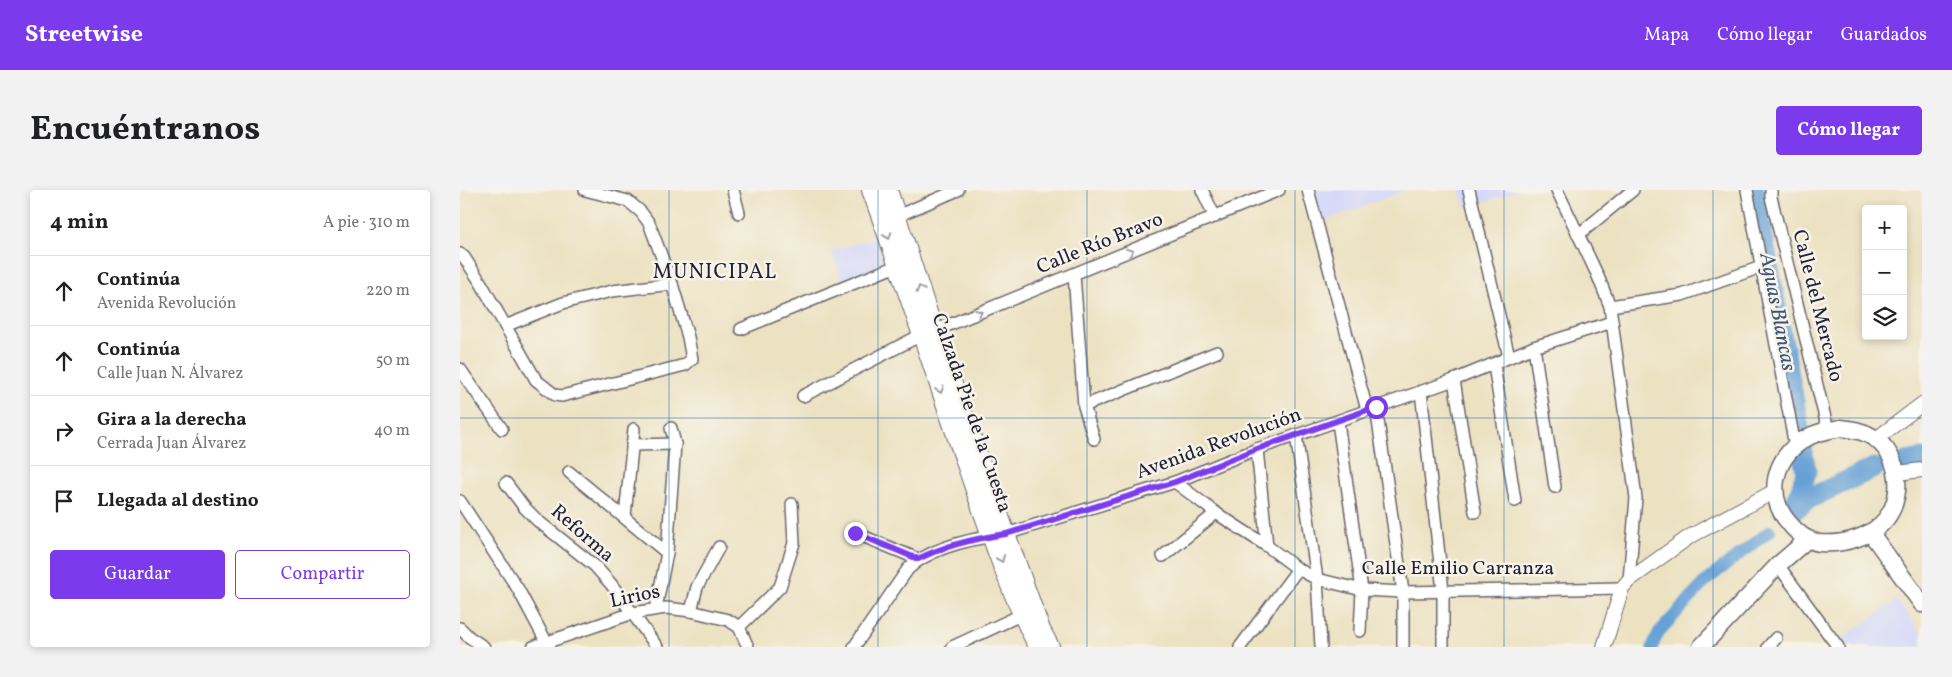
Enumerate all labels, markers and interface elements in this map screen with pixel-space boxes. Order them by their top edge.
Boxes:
text: Streetwise [25,18,143,52]
text: Mapa [1644,23,1689,48]
text: Cómo llegar [1717,23,1813,48]
text: Guardados [1841,23,1927,48]
text: Encuéntranos [30,106,260,154]
button: Cómo llegar [1776,106,1922,155]
map controls [1862,205,1907,340]
button: + [1862,205,1907,250]
street label: Calle Río Bravo [1033,206,1167,282]
text: 4 min [50,208,109,237]
text: A pie · 310 m [323,212,410,234]
street label: Calle del Mercado [1785,227,1849,385]
one-way arrow [882,231,892,240]
one-way arrow [1125,247,1134,258]
water label: Aguas Blancas [1751,250,1803,374]
button: − [1862,250,1907,295]
district label: MUNICIPAL [653,258,777,287]
text: Continúa [97,267,180,293]
icon: ahead [50,277,78,305]
text: 220 m [366,280,410,302]
one-way arrow [916,285,926,293]
text: Avenida Revolución [97,293,236,315]
button: layers [1862,295,1907,340]
one-way arrow [975,308,983,318]
street label: Calzada Pie de la Cuesta [924,309,1018,517]
text: Continúa [97,337,180,363]
icon: ahead [50,347,78,375]
text: 50 m [376,350,410,372]
text: Calle Juan N. Álvarez [97,363,243,385]
one-way arrow [934,385,944,393]
route start [1365,396,1388,419]
street label: Avenida Revolución [1132,401,1306,487]
text: Gira a la derecha [97,407,247,433]
icon: right [50,417,78,445]
text: 40 m [374,420,410,442]
text: Cerrada Juan Álvarez [97,433,246,455]
icon: arrive [50,487,78,515]
text: Llegada al destino [97,488,259,514]
street label: Reforma [544,498,620,570]
route end [844,522,867,545]
button: Guardar [50,550,225,599]
button: Compartir [235,550,410,599]
one-way arrow [994,554,1005,563]
street label: Calle Emilio Carranza [1362,555,1554,583]
street label: Lirios [607,578,663,616]

